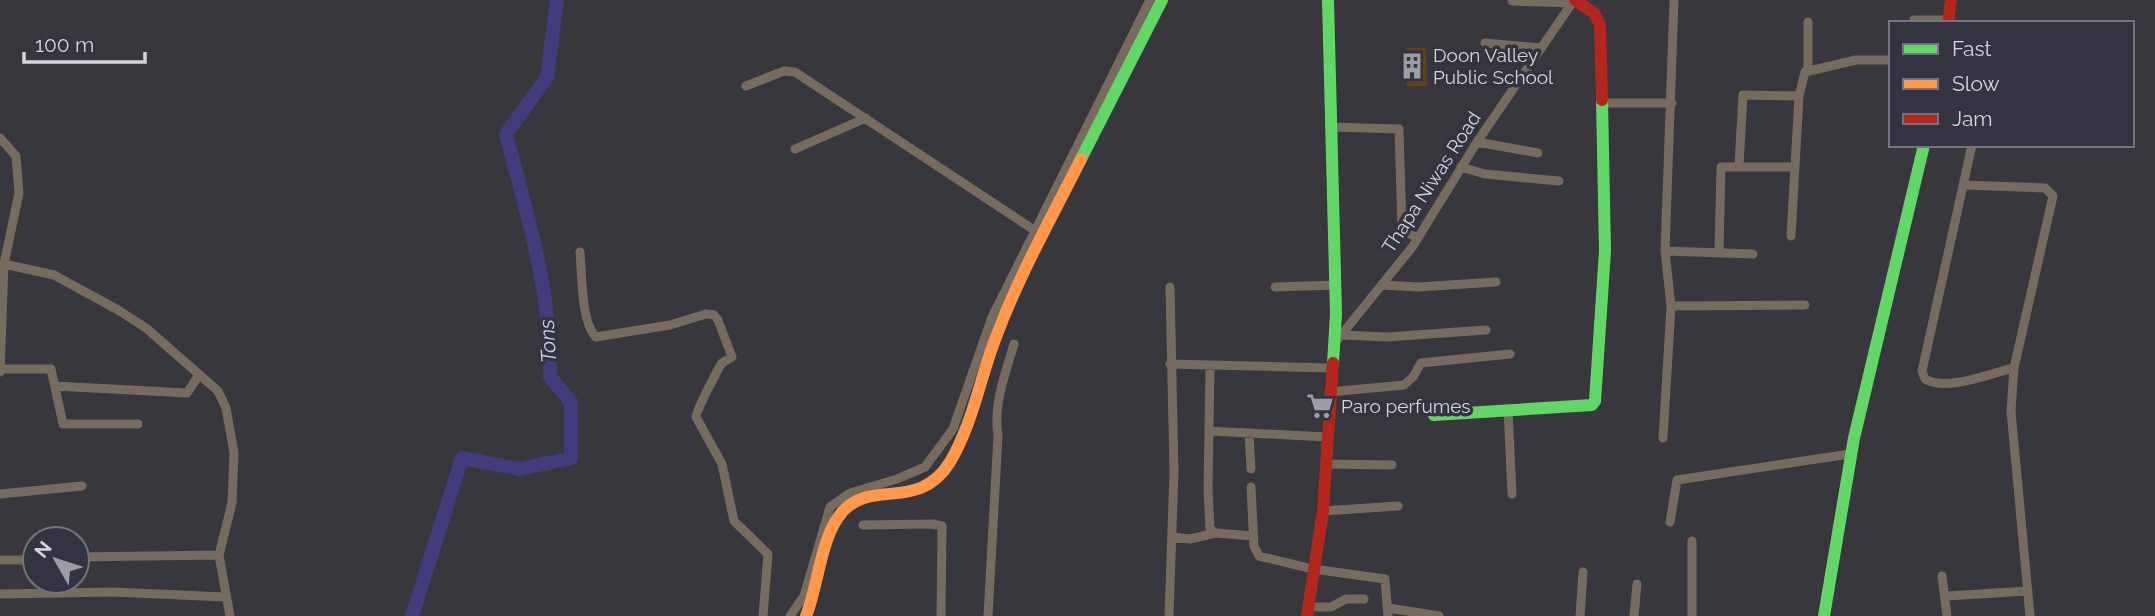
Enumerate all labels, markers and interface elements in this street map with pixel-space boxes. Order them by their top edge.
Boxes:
scale bar [24,21,145,65]
legend [1889,21,2134,147]
text: 100 m [35,32,94,57]
text: Fast [1952,36,1992,61]
place label: Doon Valley Public School [1433,44,1554,88]
building icon: Doon Valley Public School [1397,51,1427,81]
text: Slow [1952,71,2000,96]
text: Jam [1952,106,1993,131]
street label: Thapa Niwas Road [1377,107,1485,257]
water label: Tons [534,318,561,363]
supermarket icon: Paro perfumes [1305,391,1335,421]
place label: Paro perfumes [1341,395,1470,417]
north arrow [21,525,91,595]
text: N [30,537,56,562]

